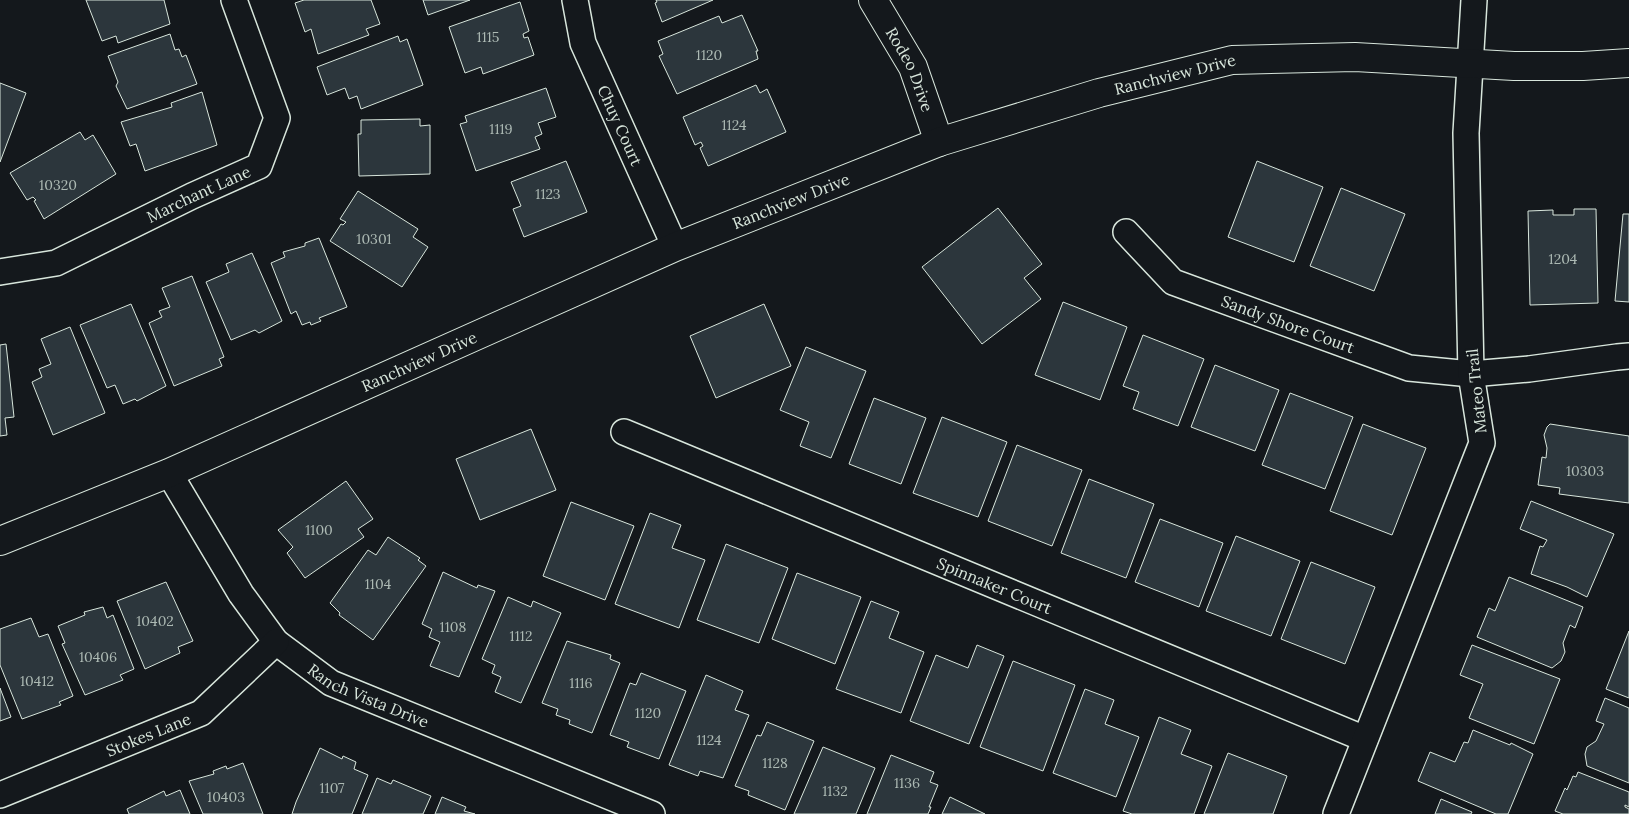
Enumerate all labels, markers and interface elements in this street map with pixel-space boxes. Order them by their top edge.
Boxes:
street label: Rodeo Drive [882,24,938,115]
house number: 1115 [477,28,499,46]
house number: 1120 [696,46,722,64]
street label: Ranchview Drive [1112,49,1238,99]
street label: Chuy Court [593,82,647,169]
house number: 1124 [722,116,747,134]
house number: 1119 [489,120,513,138]
street label: Marchant Lane [143,161,254,227]
street label: Ranchview Drive [729,169,853,233]
house number: 10320 [39,176,77,194]
house number: 1123 [535,185,561,203]
house number: 10301 [356,230,392,248]
house number: 1204 [1549,250,1578,268]
street label: Sandy Shore Court [1219,290,1358,358]
street label: Ranchview Drive [358,327,480,396]
street label: Mateo Trail [1462,348,1490,434]
house number: 10303 [1566,462,1604,480]
house number: 1100 [305,521,333,539]
street label: Spinnaker Court [934,553,1056,618]
house number: 1104 [365,575,392,593]
house number: 10402 [136,612,174,630]
house number: 1108 [440,618,467,636]
house number: 1112 [510,627,532,645]
house number: 10406 [79,648,117,666]
street label: Ranch Vista Drive [304,659,432,732]
house number: 10412 [20,672,54,690]
house number: 1116 [569,674,593,692]
house number: 1120 [635,704,661,722]
street label: Stokes Lane [103,708,194,761]
house number: 1124 [697,731,722,749]
house number: 1128 [762,754,788,772]
house number: 1136 [894,774,920,792]
house number: 1107 [319,779,345,797]
house number: 1132 [822,782,848,800]
house number: 10403 [207,788,245,806]

